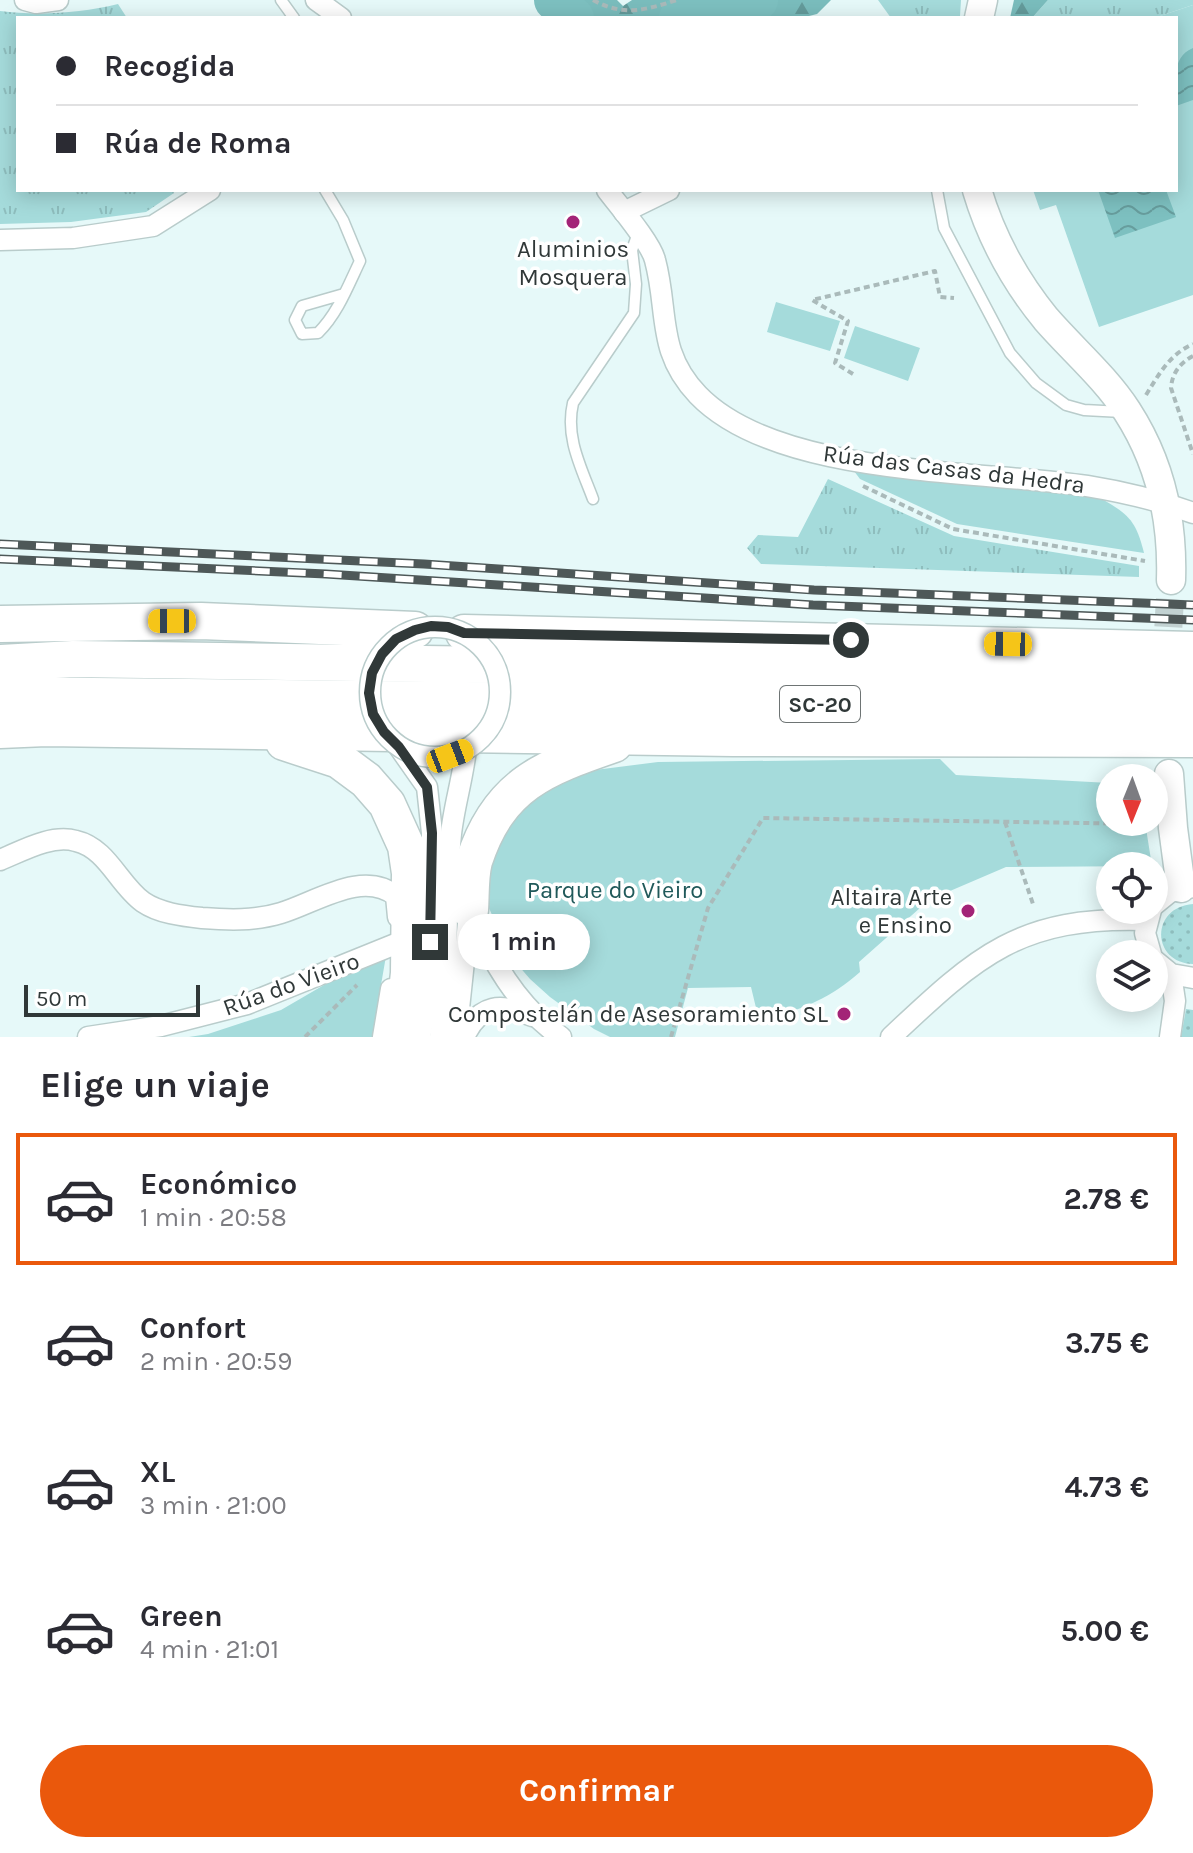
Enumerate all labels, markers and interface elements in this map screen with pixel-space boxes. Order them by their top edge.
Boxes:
text: Recogida [104,48,235,84]
text: Rúa de Roma [104,125,291,161]
marker: Aluminios Mosquera [564,213,582,231]
place label: Aluminios Mosquera [517,235,629,291]
street label: Rúa das Casas da Hedra [821,439,1087,499]
car [148,609,196,633]
route start [833,622,869,658]
car [984,632,1032,656]
road number: SC-20 [780,686,860,722]
car [423,736,477,776]
north arrow [1096,764,1168,836]
map controls [1096,764,1168,1012]
button: locate [1096,852,1168,924]
park label: Parque do Vieiro [527,876,703,904]
place label: Altaira Arte e Ensino [831,883,952,939]
marker: Altaira Arte e Ensino [959,902,977,920]
callout: 1 min [458,914,590,970]
route end [412,924,448,960]
text: 1 min [491,926,557,957]
button: layers [1096,940,1168,1012]
street label: Rúa do Vieiro [219,946,363,1022]
scale bar [24,981,200,1017]
text: 50 m [36,986,87,1012]
place label: Compostelán de Asesoramiento SL [448,1000,829,1028]
marker: Compostelán de Asesoramiento SL [835,1005,853,1023]
text: Elige un viaje [40,1064,270,1106]
icon: car [44,1163,116,1235]
text: Económico [140,1166,297,1202]
text: 2.78 € [1063,1181,1149,1217]
text: 1 min · 20:58 [140,1202,287,1233]
icon: car [44,1307,116,1379]
text: Confort [140,1310,246,1346]
text: 3.75 € [1065,1325,1149,1361]
text: 2 min · 20:59 [140,1346,292,1377]
icon: car [44,1451,116,1523]
text: XL [140,1454,175,1490]
text: 4.73 € [1065,1469,1149,1505]
text: 3 min · 21:00 [140,1490,287,1521]
icon: car [44,1595,116,1667]
text: Green [140,1598,223,1634]
text: 5.00 € [1061,1613,1149,1649]
text: 4 min · 21:01 [140,1634,279,1665]
button: Confirmar [40,1745,1153,1837]

